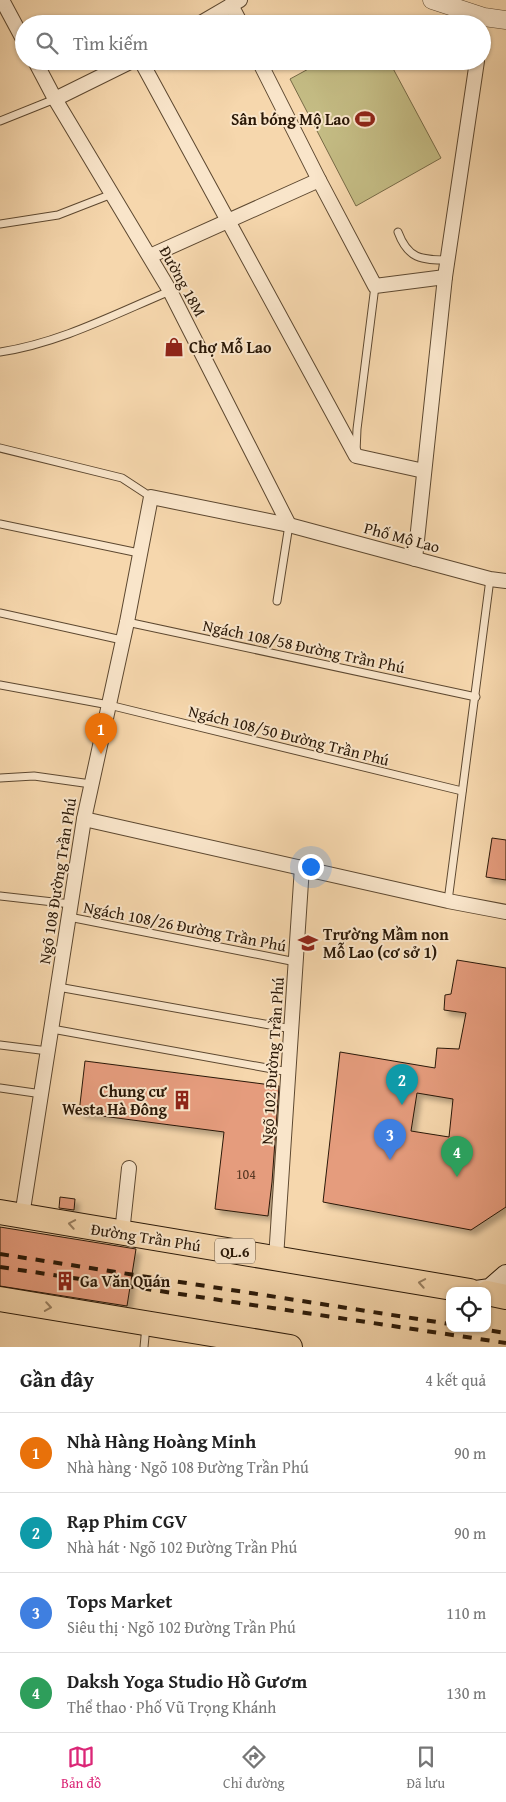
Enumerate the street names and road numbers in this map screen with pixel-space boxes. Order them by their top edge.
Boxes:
street label: Đường 18M [154,241,212,321]
street label: Phố Mộ Lao [361,515,443,559]
street label: Ngách 108/58 Đường Trần Phú [201,613,408,679]
street label: Ngách 108/50 Đường Trần Phú [186,698,392,772]
street label: Ngõ 108 Đường Trần Phú [32,796,82,966]
street label: Ngách 108/26 Đường Trần Phú [82,895,289,957]
street label: Ngõ 102 Đường Trần Phú [254,976,290,1146]
street label: Đường Trần Phú [89,1216,203,1258]
road number: QL.6 [215,1238,255,1264]

